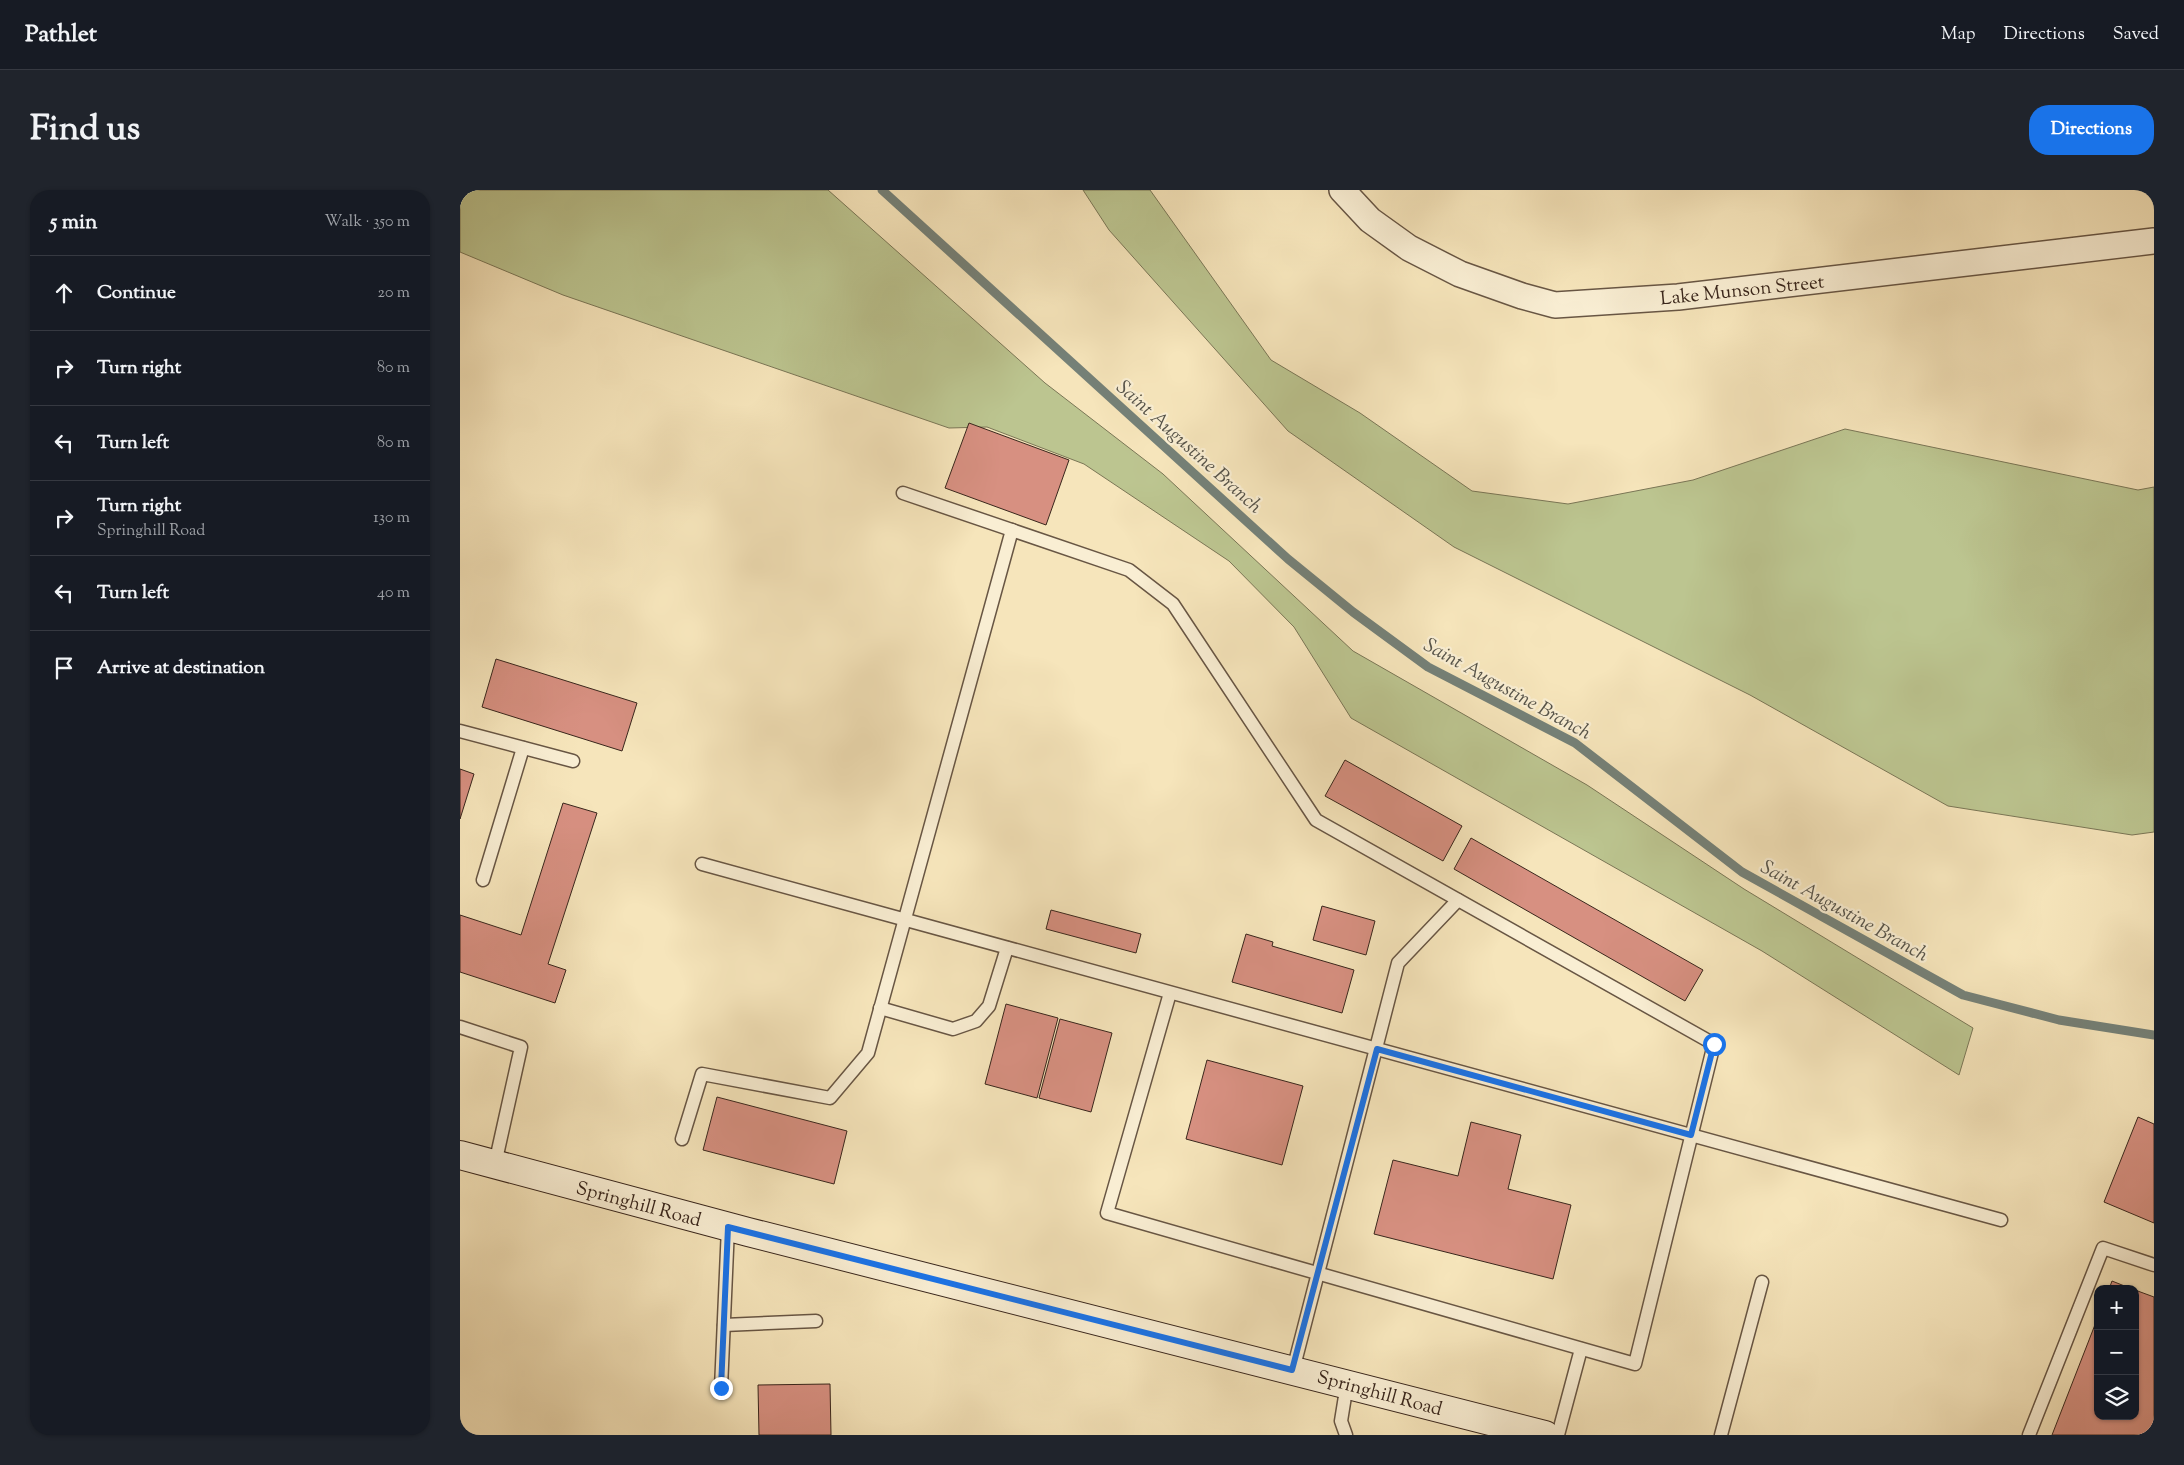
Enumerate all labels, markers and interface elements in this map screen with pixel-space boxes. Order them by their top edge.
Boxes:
text: Pathlet [25,18,97,52]
text: Map [1941,22,1976,48]
text: Directions [2004,22,2085,48]
text: Saved [2113,22,2159,48]
text: Find us [30,105,140,156]
button: Directions [2029,105,2154,155]
text: 5 min [50,208,97,238]
text: Walk · 350 m [325,211,410,234]
street label: Lake Munson Street [1659,269,1826,314]
icon: ahead [50,279,78,307]
text: Continue [97,280,176,307]
text: 20 m [377,282,410,305]
icon: right [50,354,78,382]
text: Turn right [97,355,181,382]
text: 80 m [377,357,410,380]
water label: Saint Augustine Branch [1109,374,1268,522]
icon: left [50,429,78,457]
text: Turn left [97,430,169,457]
text: 80 m [377,432,410,455]
text: Turn right [97,493,181,520]
icon: right [50,504,78,532]
text: 130 m [373,507,410,530]
text: Springhill Road [97,520,205,543]
icon: left [50,579,78,607]
text: Turn left [97,580,169,607]
text: 40 m [377,582,410,605]
water label: Saint Augustine Branch [1418,632,1596,749]
icon: arrive [50,654,78,682]
text: Arrive at destination [97,655,265,682]
water label: Saint Augustine Branch [1755,854,1933,971]
route start [1703,1033,1726,1056]
street label: Springhill Road [573,1176,704,1235]
map controls [2094,1285,2139,1420]
button: + [2094,1285,2139,1330]
button: − [2094,1330,2139,1375]
street label: Springhill Road [1314,1365,1445,1424]
button: layers [2094,1375,2139,1420]
route end [710,1377,733,1400]

